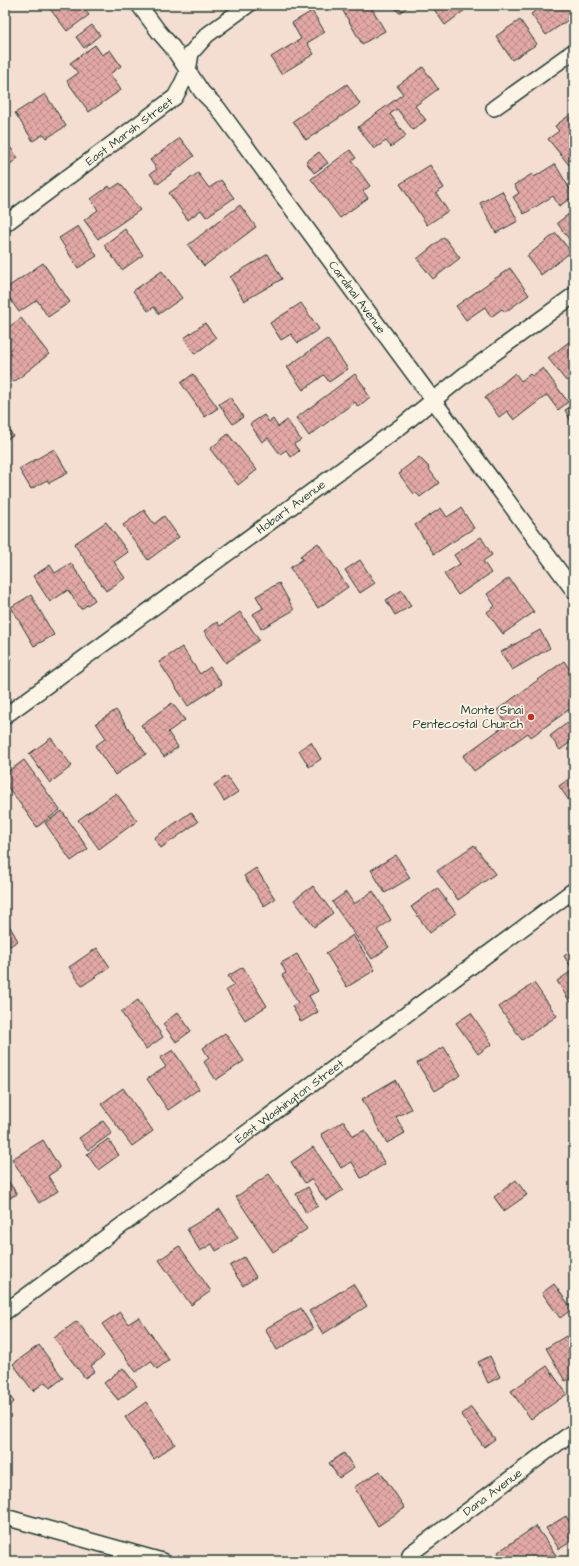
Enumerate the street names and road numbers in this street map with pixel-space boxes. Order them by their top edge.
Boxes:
street label: East Marsh Street [82,93,177,170]
street label: Cardinal Avenue [325,257,390,338]
street label: Hobart Avenue [253,476,329,538]
street label: East Washington Street [231,1055,347,1147]
street label: Dana Avenue [459,1464,526,1520]

